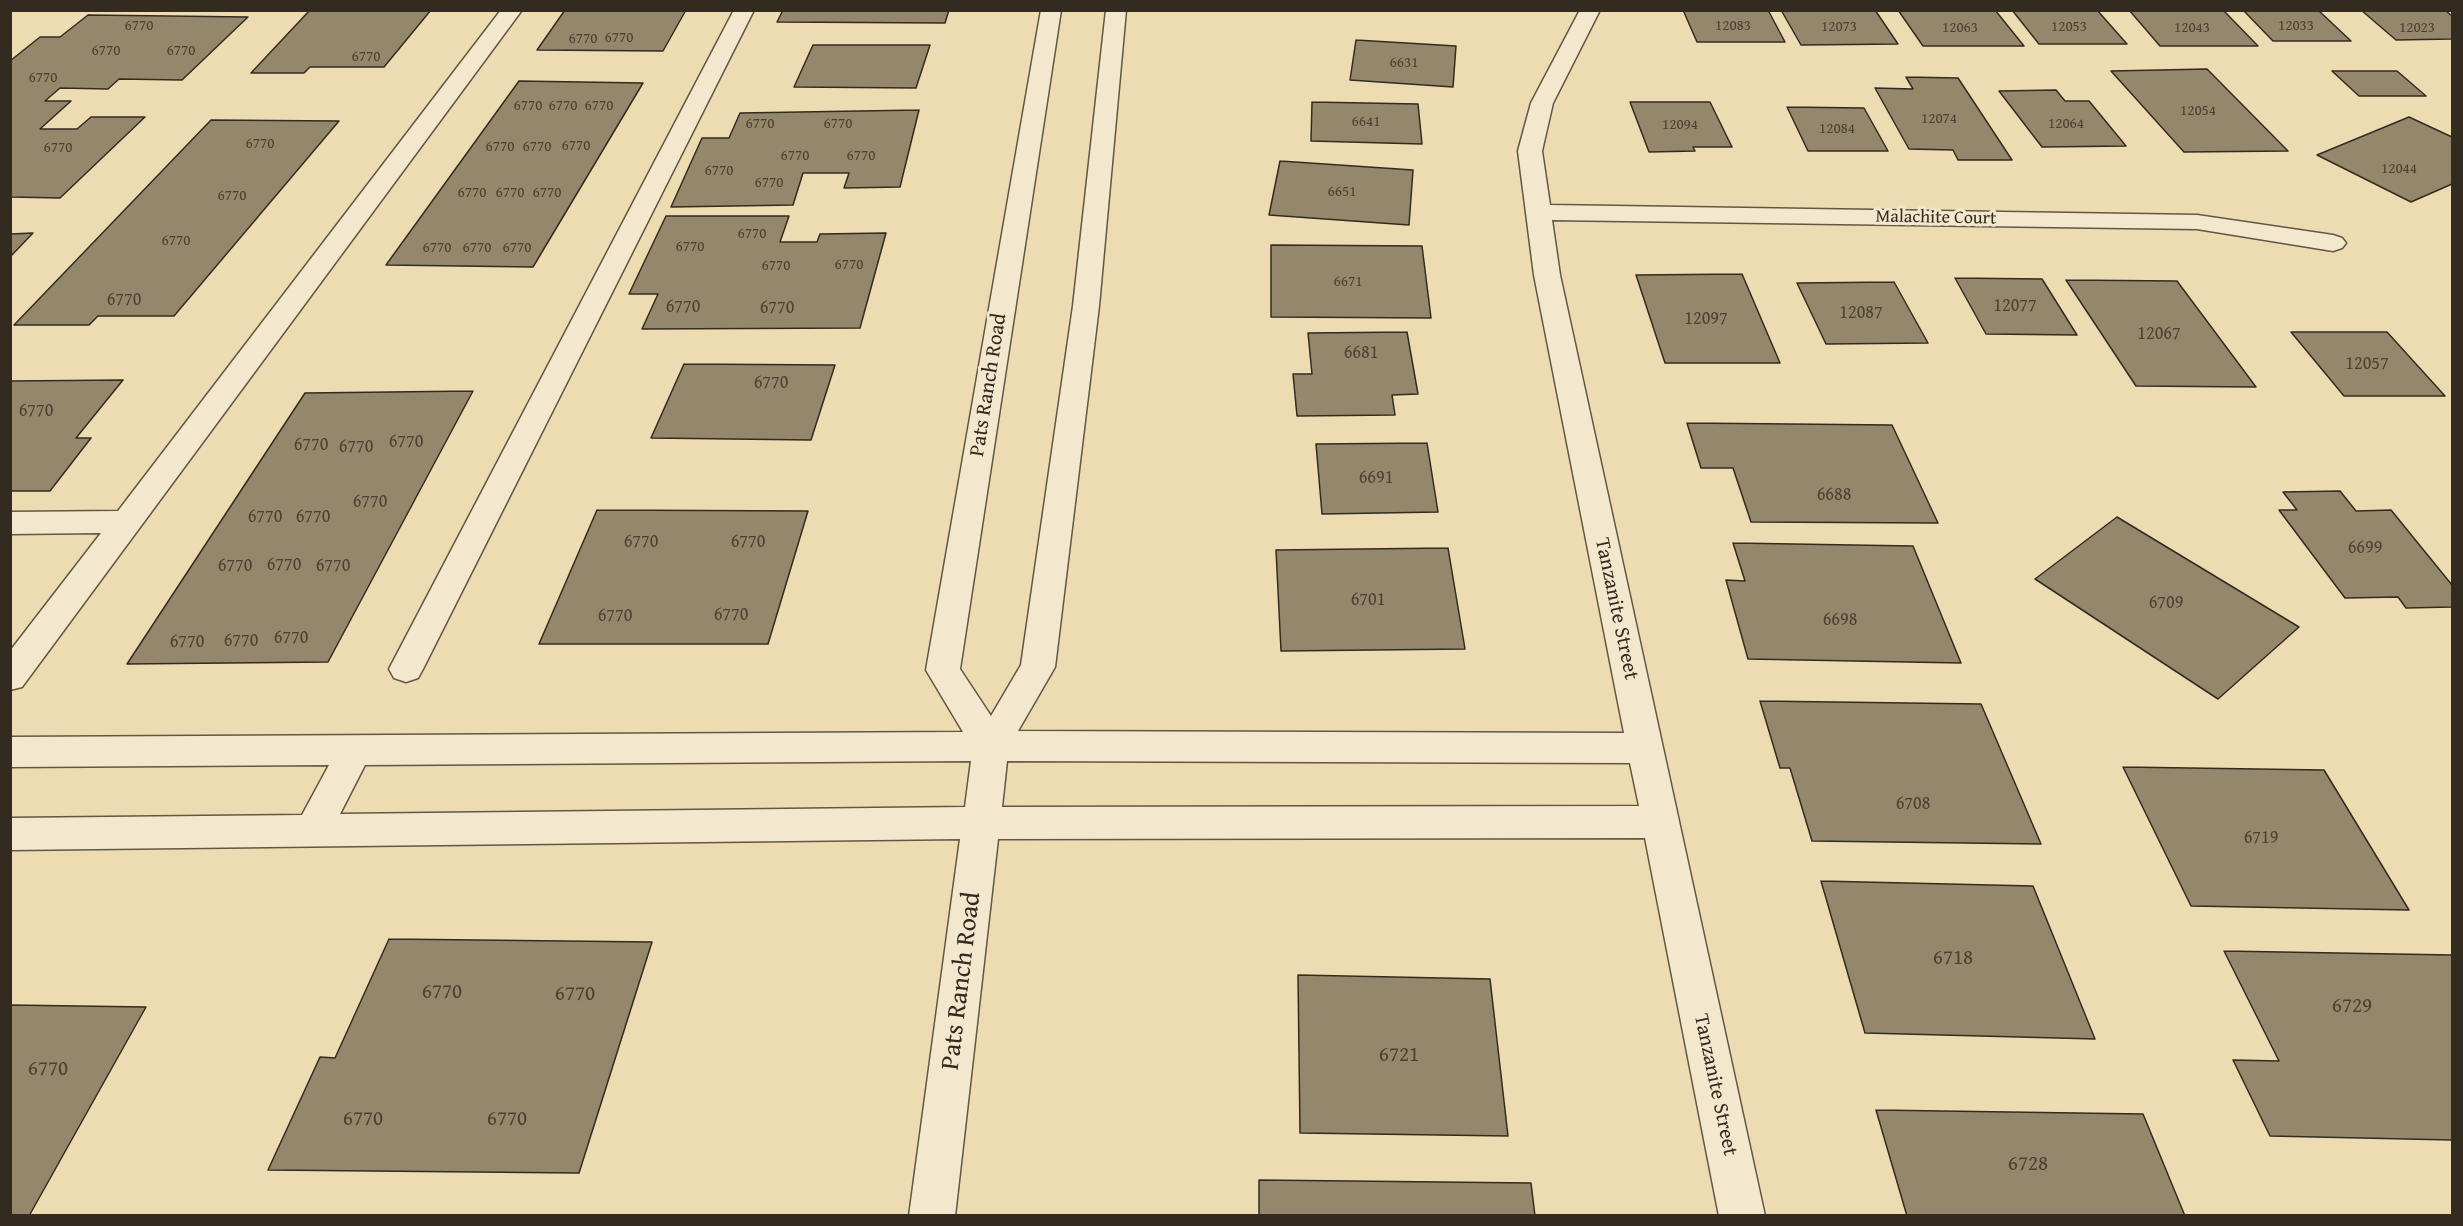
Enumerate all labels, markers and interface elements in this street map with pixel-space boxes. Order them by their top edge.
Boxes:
house number: 6770 [125,17,153,35]
house number: 12083 [1715,17,1751,35]
house number: 12033 [2278,17,2314,35]
house number: 12073 [1821,18,1857,36]
house number: 12053 [2051,18,2087,36]
house number: 12063 [1942,19,1978,37]
house number: 12043 [2174,19,2210,37]
house number: 12023 [2399,19,2435,37]
house number: 6770 [605,29,633,47]
house number: 6770 [569,30,597,48]
house number: 6770 [92,42,120,60]
house number: 6770 [167,42,195,60]
house number: 6770 [352,48,380,66]
house number: 6631 [1390,54,1418,72]
house number: 6770 [29,69,57,87]
house number: 6770 [514,97,542,115]
house number: 6770 [549,97,577,115]
house number: 6770 [585,97,613,115]
house number: 12054 [2180,102,2216,120]
house number: 12074 [1921,110,1957,128]
house number: 6641 [1352,113,1380,131]
house number: 6770 [746,115,774,133]
house number: 6770 [824,115,852,133]
house number: 12064 [2048,115,2084,133]
house number: 12094 [1662,116,1698,134]
house number: 12084 [1819,120,1855,138]
house number: 6770 [246,135,274,153]
house number: 6770 [562,137,590,155]
house number: 6770 [486,138,514,156]
house number: 6770 [523,138,551,156]
house number: 6770 [44,139,72,157]
house number: 6770 [781,147,809,165]
house number: 6770 [847,147,875,165]
house number: 12044 [2381,160,2417,178]
house number: 6770 [705,162,733,180]
house number: 6770 [755,174,783,192]
house number: 6651 [1328,183,1356,201]
house number: 6770 [458,184,486,202]
house number: 6770 [496,184,524,202]
house number: 6770 [533,184,561,202]
house number: 6770 [218,187,246,205]
street label: Malachite Court [1875,206,1997,230]
house number: 6770 [738,225,766,243]
house number: 6770 [162,232,190,250]
house number: 6770 [676,238,704,256]
house number: 6770 [423,239,451,257]
house number: 6770 [463,239,491,257]
house number: 6770 [503,239,531,257]
house number: 6770 [835,256,863,274]
house number: 6770 [762,257,790,275]
house number: 6671 [1334,273,1362,291]
house number: 6770 [107,289,141,311]
house number: 12077 [1993,295,2037,317]
house number: 6770 [666,296,700,318]
house number: 6770 [760,297,794,319]
house number: 12087 [1839,302,1883,324]
house number: 12097 [1684,308,1728,330]
street label: Pats Ranch Road [965,312,1013,458]
house number: 12067 [2137,323,2181,345]
house number: 6681 [1344,342,1378,364]
house number: 12057 [2345,353,2389,375]
house number: 6770 [754,372,788,394]
house number: 6770 [19,400,53,422]
house number: 6770 [389,431,423,453]
house number: 6770 [294,434,328,456]
house number: 6770 [339,436,373,458]
house number: 6691 [1359,467,1393,489]
house number: 6688 [1817,484,1851,506]
house number: 6770 [353,491,387,513]
house number: 6770 [248,506,282,528]
house number: 6770 [296,506,330,528]
house number: 6770 [624,531,658,553]
house number: 6770 [731,531,765,553]
street label: Tanzanite Street [1589,536,1643,682]
house number: 6699 [2348,537,2382,559]
house number: 6770 [267,554,301,576]
house number: 6770 [218,555,252,577]
house number: 6770 [316,555,350,577]
house number: 6701 [1351,589,1385,611]
house number: 6709 [2149,592,2183,614]
house number: 6770 [714,604,748,626]
house number: 6770 [598,605,632,627]
house number: 6698 [1823,609,1857,631]
house number: 6770 [274,627,308,649]
house number: 6770 [224,630,258,652]
house number: 6770 [170,631,204,653]
house number: 6708 [1896,793,1930,815]
house number: 6719 [2244,827,2278,849]
street label: Pats Ranch Road [936,890,988,1072]
house number: 6718 [1933,946,1973,972]
house number: 6770 [422,980,462,1006]
house number: 6770 [555,982,595,1008]
house number: 6729 [2332,994,2372,1020]
street label: Tanzanite Street [1688,1012,1742,1158]
house number: 6721 [1379,1043,1419,1069]
house number: 6770 [28,1057,68,1083]
house number: 6770 [343,1107,383,1133]
house number: 6770 [487,1107,527,1133]
house number: 6728 [2008,1152,2048,1178]

